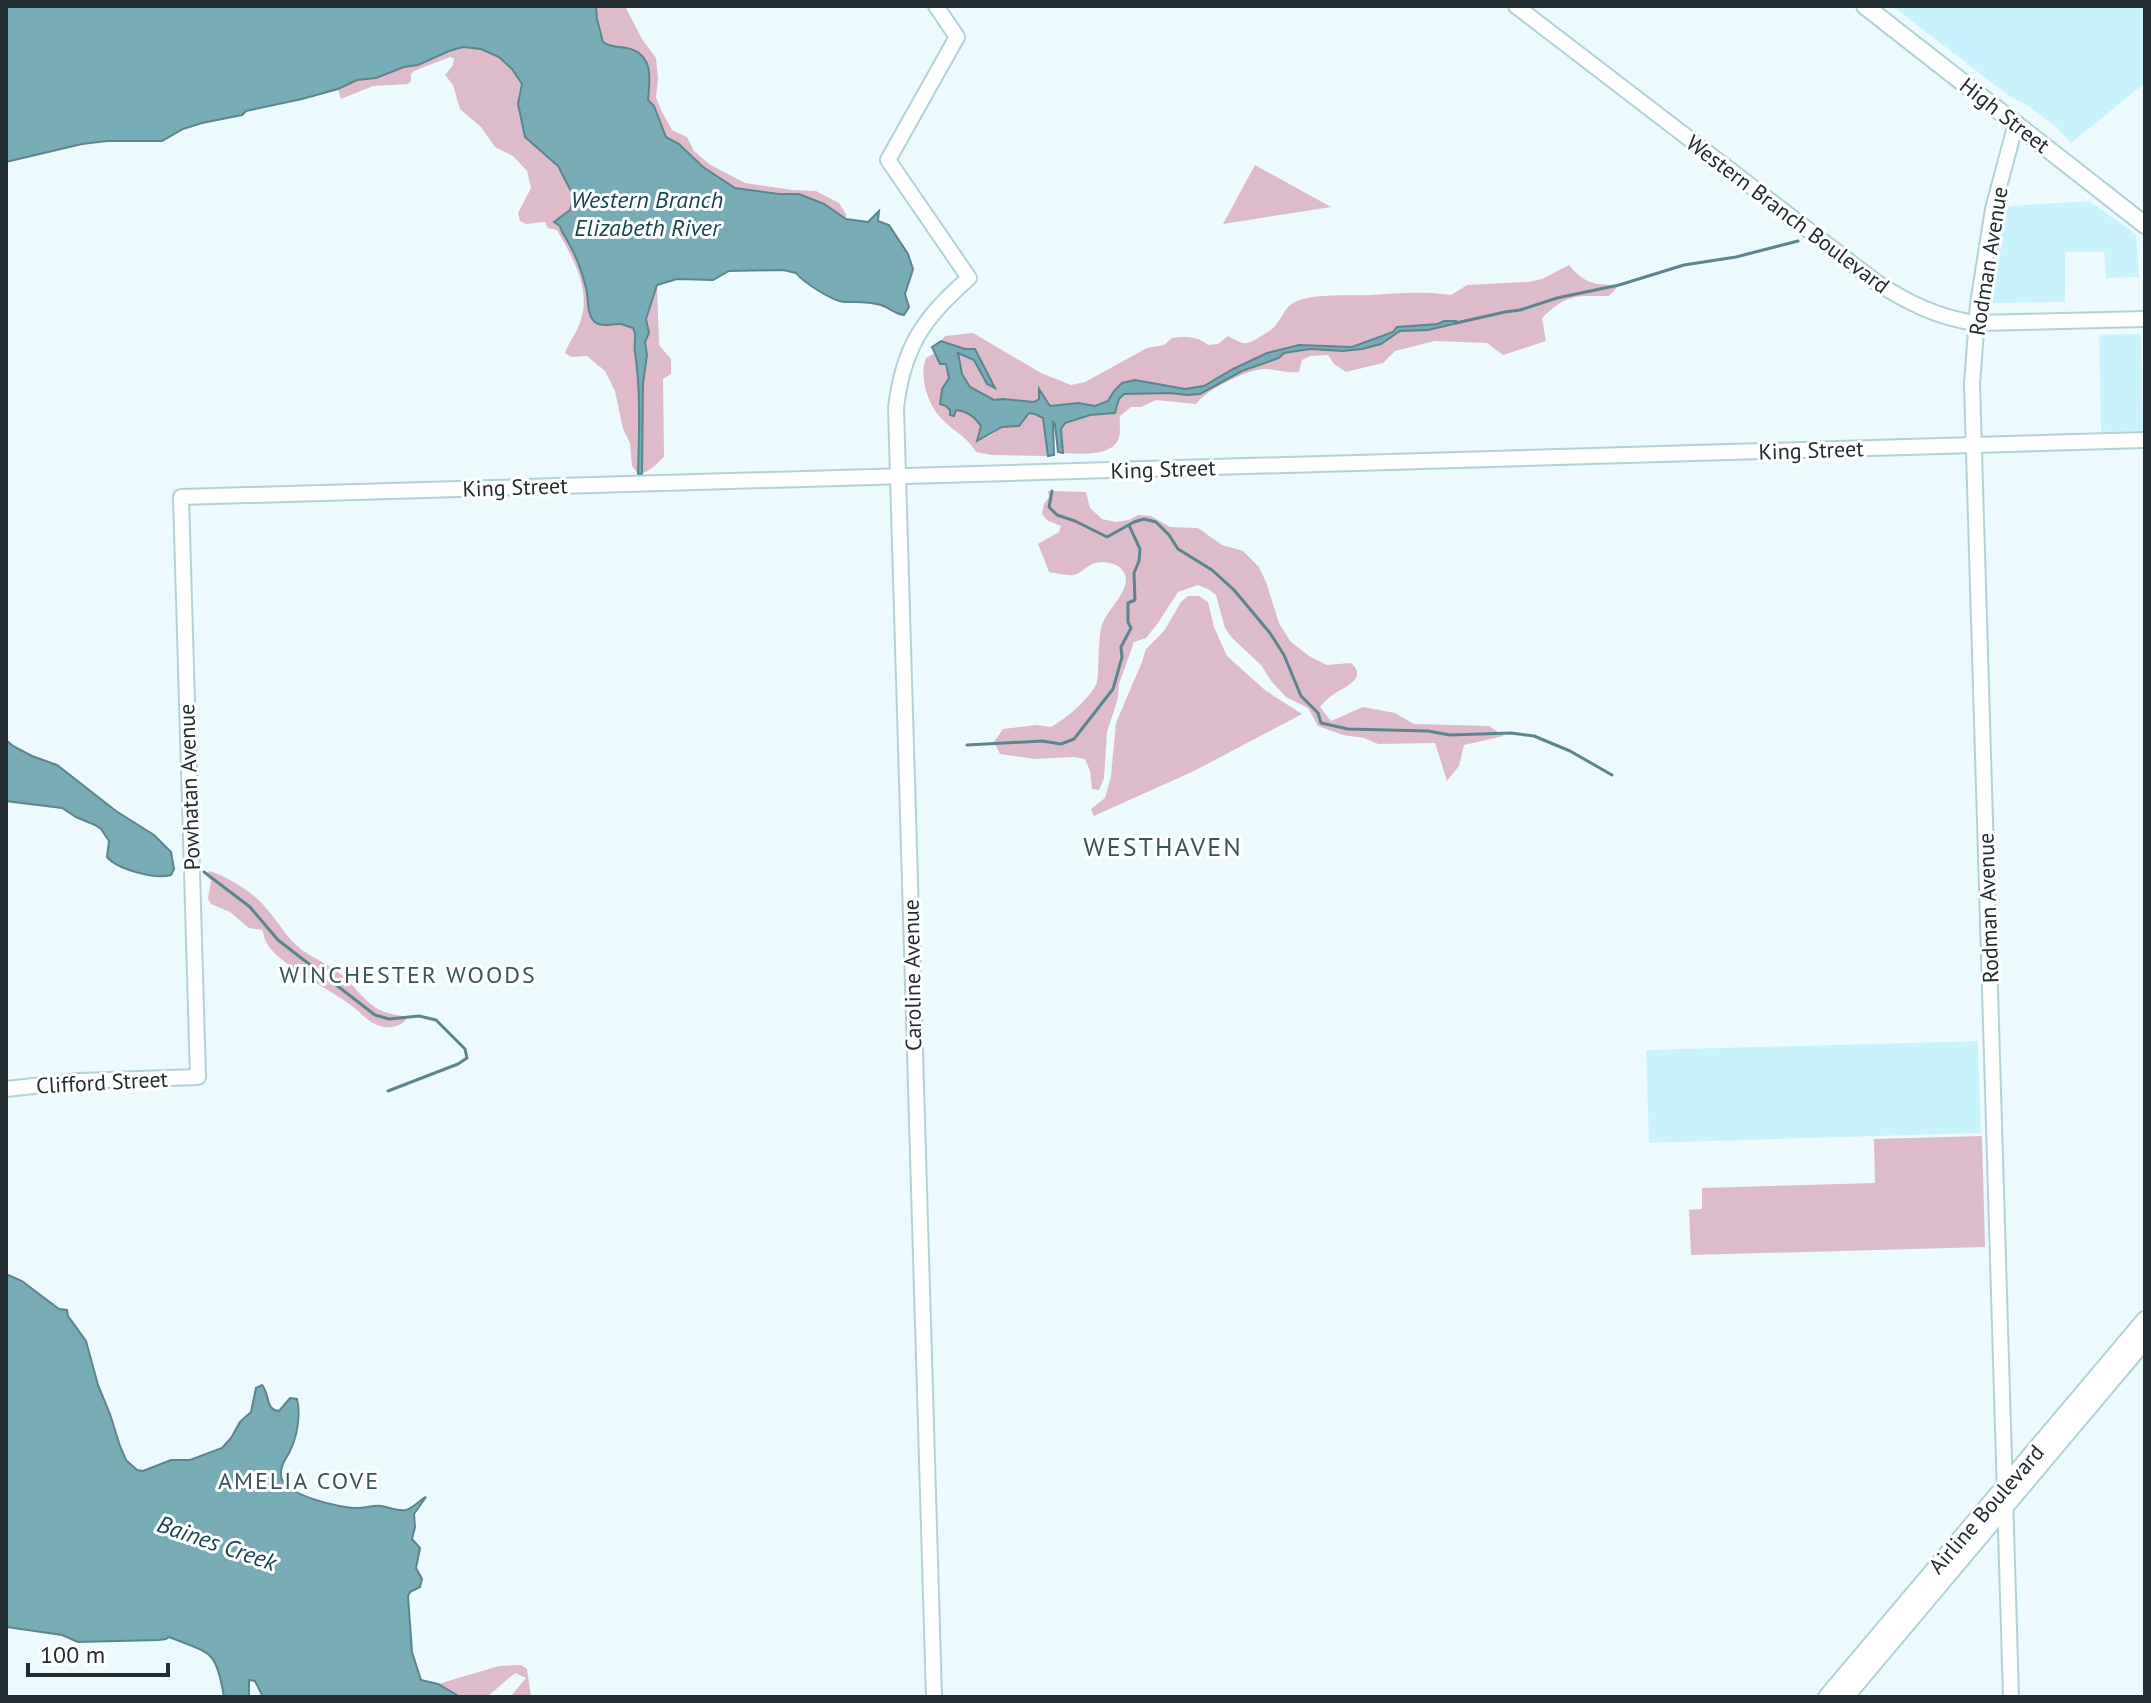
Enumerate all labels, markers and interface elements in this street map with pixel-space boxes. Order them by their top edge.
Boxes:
street label: High Street [1954,71,2056,159]
street label: Western Branch Boulevard [1681,128,1895,300]
water label: Western Branch Elizabeth River [571,184,723,243]
street label: Rodman Avenue [1962,185,2014,337]
street label: King Street [1758,434,1865,466]
street label: King Street [1110,453,1217,485]
street label: King Street [462,471,569,503]
street label: Powhatan Avenue [172,703,206,871]
district label: WESTHAVEN [1083,830,1243,863]
street label: Rodman Avenue [1971,832,2005,984]
street label: Caroline Avenue [897,899,927,1051]
district label: WINCHESTER WOODS [279,959,537,990]
street label: Clifford Street [35,1065,169,1099]
street label: Airline Boulevard [1922,1439,2050,1579]
district label: AMELIA COVE [218,1465,380,1496]
water label: Baines Creek [153,1508,282,1578]
scale bar [28,1627,168,1677]
text: 100 m [40,1639,105,1670]

